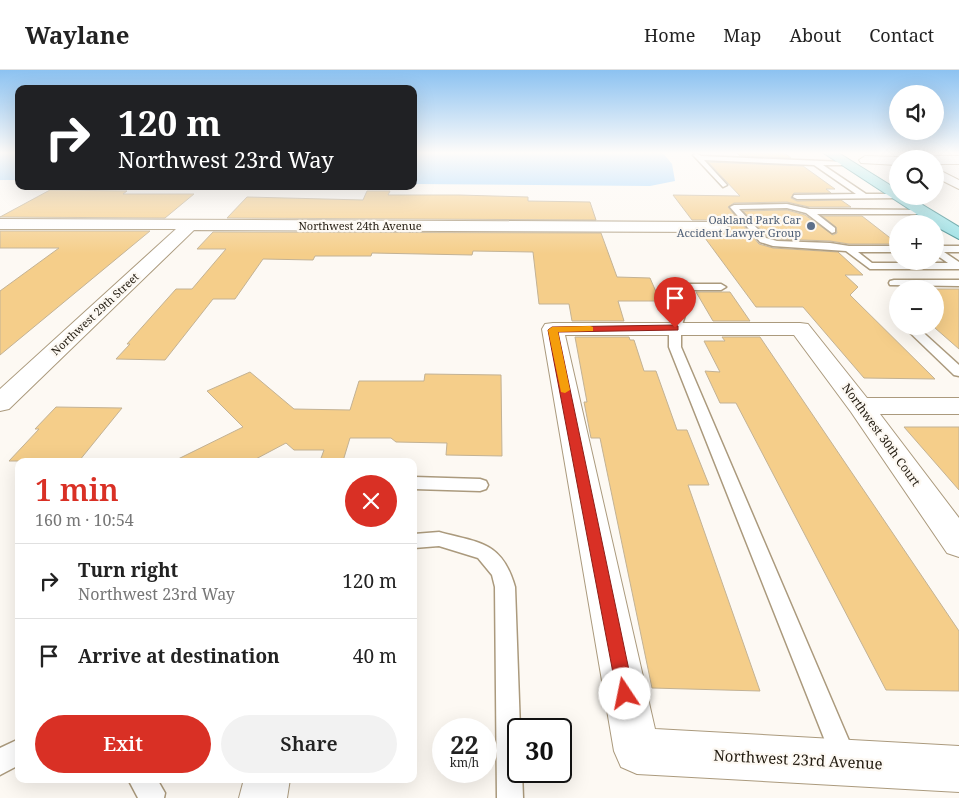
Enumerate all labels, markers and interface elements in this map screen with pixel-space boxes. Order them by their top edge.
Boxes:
text: Waylane [25,18,129,51]
text: Home [644,23,695,47]
text: Map [723,23,761,47]
text: About [789,23,841,47]
text: Contact [869,23,934,47]
map controls [889,85,944,335]
button: sound [889,85,944,140]
text: 120 m [118,99,221,146]
icon: right [35,105,100,170]
text: Northwest 23rd Way [118,144,334,174]
button: search [889,150,944,205]
place label: Oakland Park Car Accident Lawyer Group [677,212,802,240]
button: + [889,215,944,270]
street label: Northwest 24th Avenue [298,218,422,233]
marker: Oakland Park Car Accident Lawyer Group [805,220,817,232]
street label: Northwest 29th Street [48,269,142,358]
pin [654,277,696,328]
button: − [889,280,944,335]
icon: arrive [661,284,689,312]
street label: Northwest 30th Court [838,380,925,490]
text: 1 min [35,469,119,510]
button: close [345,475,397,527]
text: 160 m · 10:54 [35,509,134,531]
text: Turn right [78,557,178,583]
icon: right [35,567,63,595]
text: 120 m [342,568,397,594]
text: Northwest 23rd Way [78,583,235,605]
icon: arrive [35,642,63,670]
text: Arrive at destination [78,643,280,669]
text: 40 m [353,643,397,669]
position arrow [598,667,650,719]
button: Exit [35,715,211,773]
button: Share [221,715,397,773]
speed limit sign: 30 [507,718,572,783]
text: 22 [450,727,479,761]
street label: Northwest 23rd Avenue [713,745,883,773]
text: km/h [450,754,479,771]

